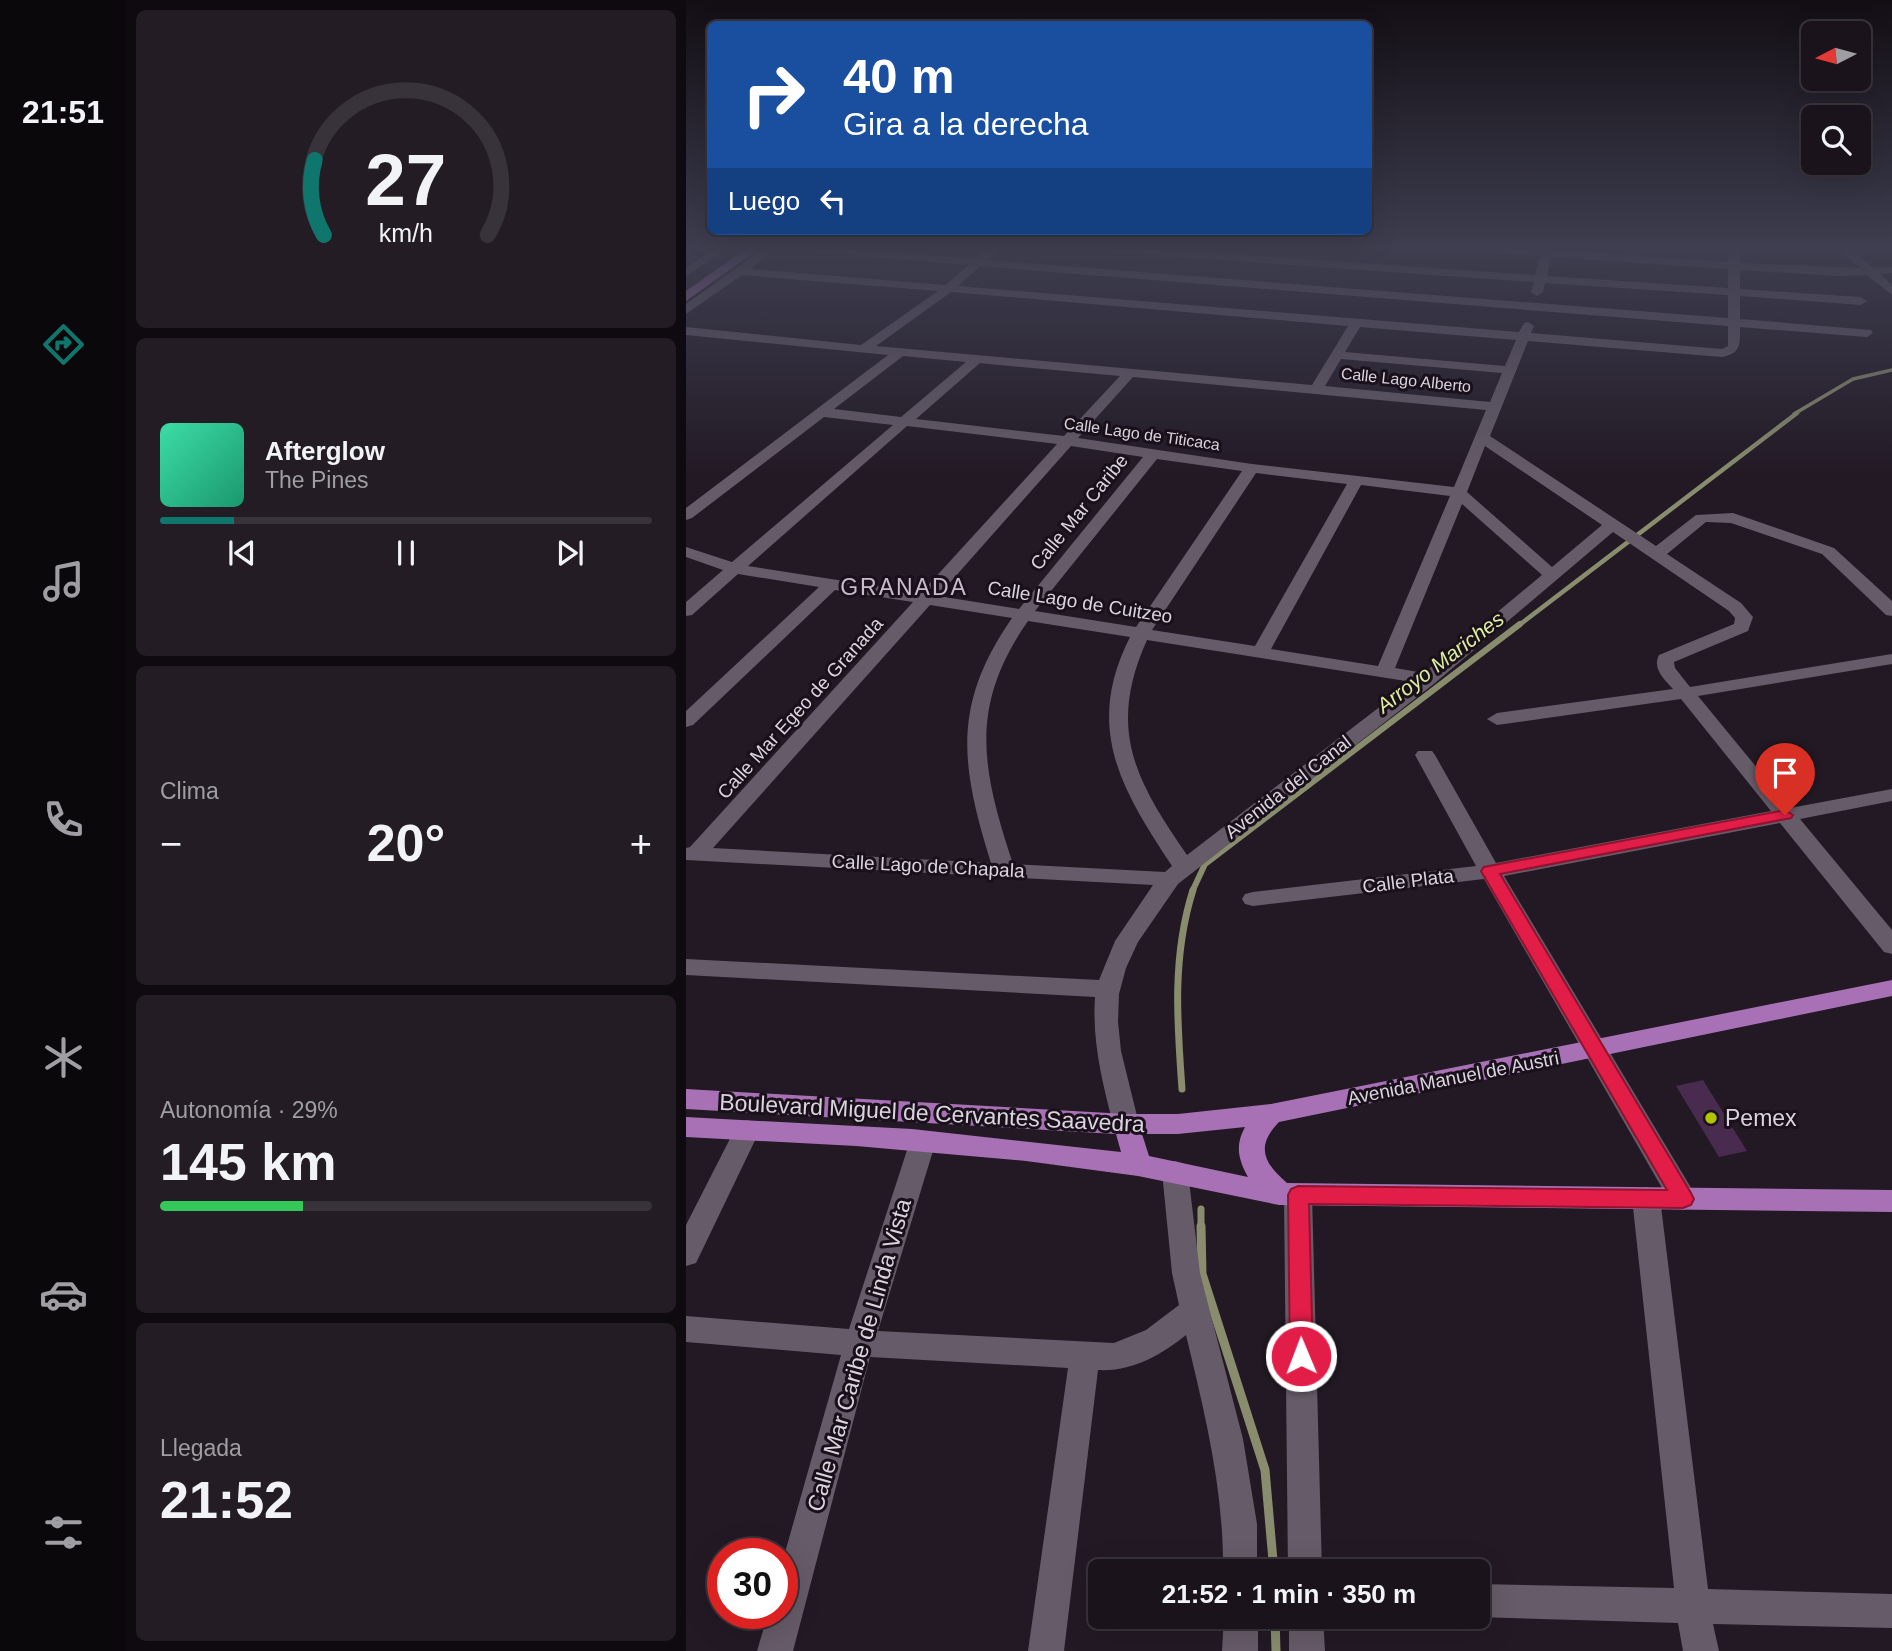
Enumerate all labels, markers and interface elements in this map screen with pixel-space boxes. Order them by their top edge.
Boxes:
north arrow [1801,21,1871,91]
map controls [1801,21,1871,175]
icon: right [728,49,819,140]
text: 40 m [843,49,955,103]
text: 21:51 [22,94,104,130]
button: search [1801,105,1871,175]
text: Gira a la derecha [843,106,1088,142]
text: 27 [366,139,446,220]
icon: left [814,182,852,220]
text: Luego [728,186,800,216]
text: km/h [379,219,433,247]
icon: directions [39,320,88,369]
street label: Calle Lago Alberto [1340,365,1472,395]
street label: Calle Lago de Titicaca [1063,415,1221,453]
text: Afterglow [265,436,385,466]
street label: Calle Mar Caribe [1026,450,1132,574]
text: The Pines [265,467,369,493]
icon: previous [223,534,261,572]
icon: pause [387,534,425,572]
icon: next [551,534,589,572]
icon: music [39,557,88,606]
district label: GRANADA [840,574,968,600]
street label: Calle Lago de Cuitzeo [986,577,1174,627]
water label: Arroyo Mariches [1370,607,1508,718]
street label: Calle Mar Egeo de Granada [713,613,887,803]
street label: Avenida del Canal [1221,731,1355,843]
pin [1755,743,1815,815]
icon: arrive [1766,754,1804,792]
text: Clima [160,778,219,804]
icon: phone [39,795,88,844]
text: 20° [367,814,445,872]
text: − [160,823,182,865]
text: + [630,823,652,865]
street label: Calle Lago de Chapala [831,850,1026,882]
street label: Calle Plata [1361,865,1455,897]
icon: climate [39,1033,88,1082]
street label: Avenida Manuel de Austri [1345,1047,1561,1109]
street label: Boulevard Miguel de Cervantes Saavedra [719,1089,1145,1137]
text: Autonomía · 29% [160,1097,338,1123]
place label: Pemex [1725,1105,1797,1131]
marker: Pemex [1703,1110,1719,1126]
text: 145 km [160,1133,336,1191]
street label: Calle Mar Caribe de Linda Vista [802,1195,916,1514]
icon: car [39,1270,88,1319]
position arrow [1264,1319,1338,1393]
text: Llegada [160,1435,242,1461]
text: 21:52 [160,1471,293,1529]
icon: filters [39,1508,88,1557]
speed limit sign: 30 [707,1538,798,1629]
text: 21:52 · 1 min · 350 m [1162,1579,1416,1609]

